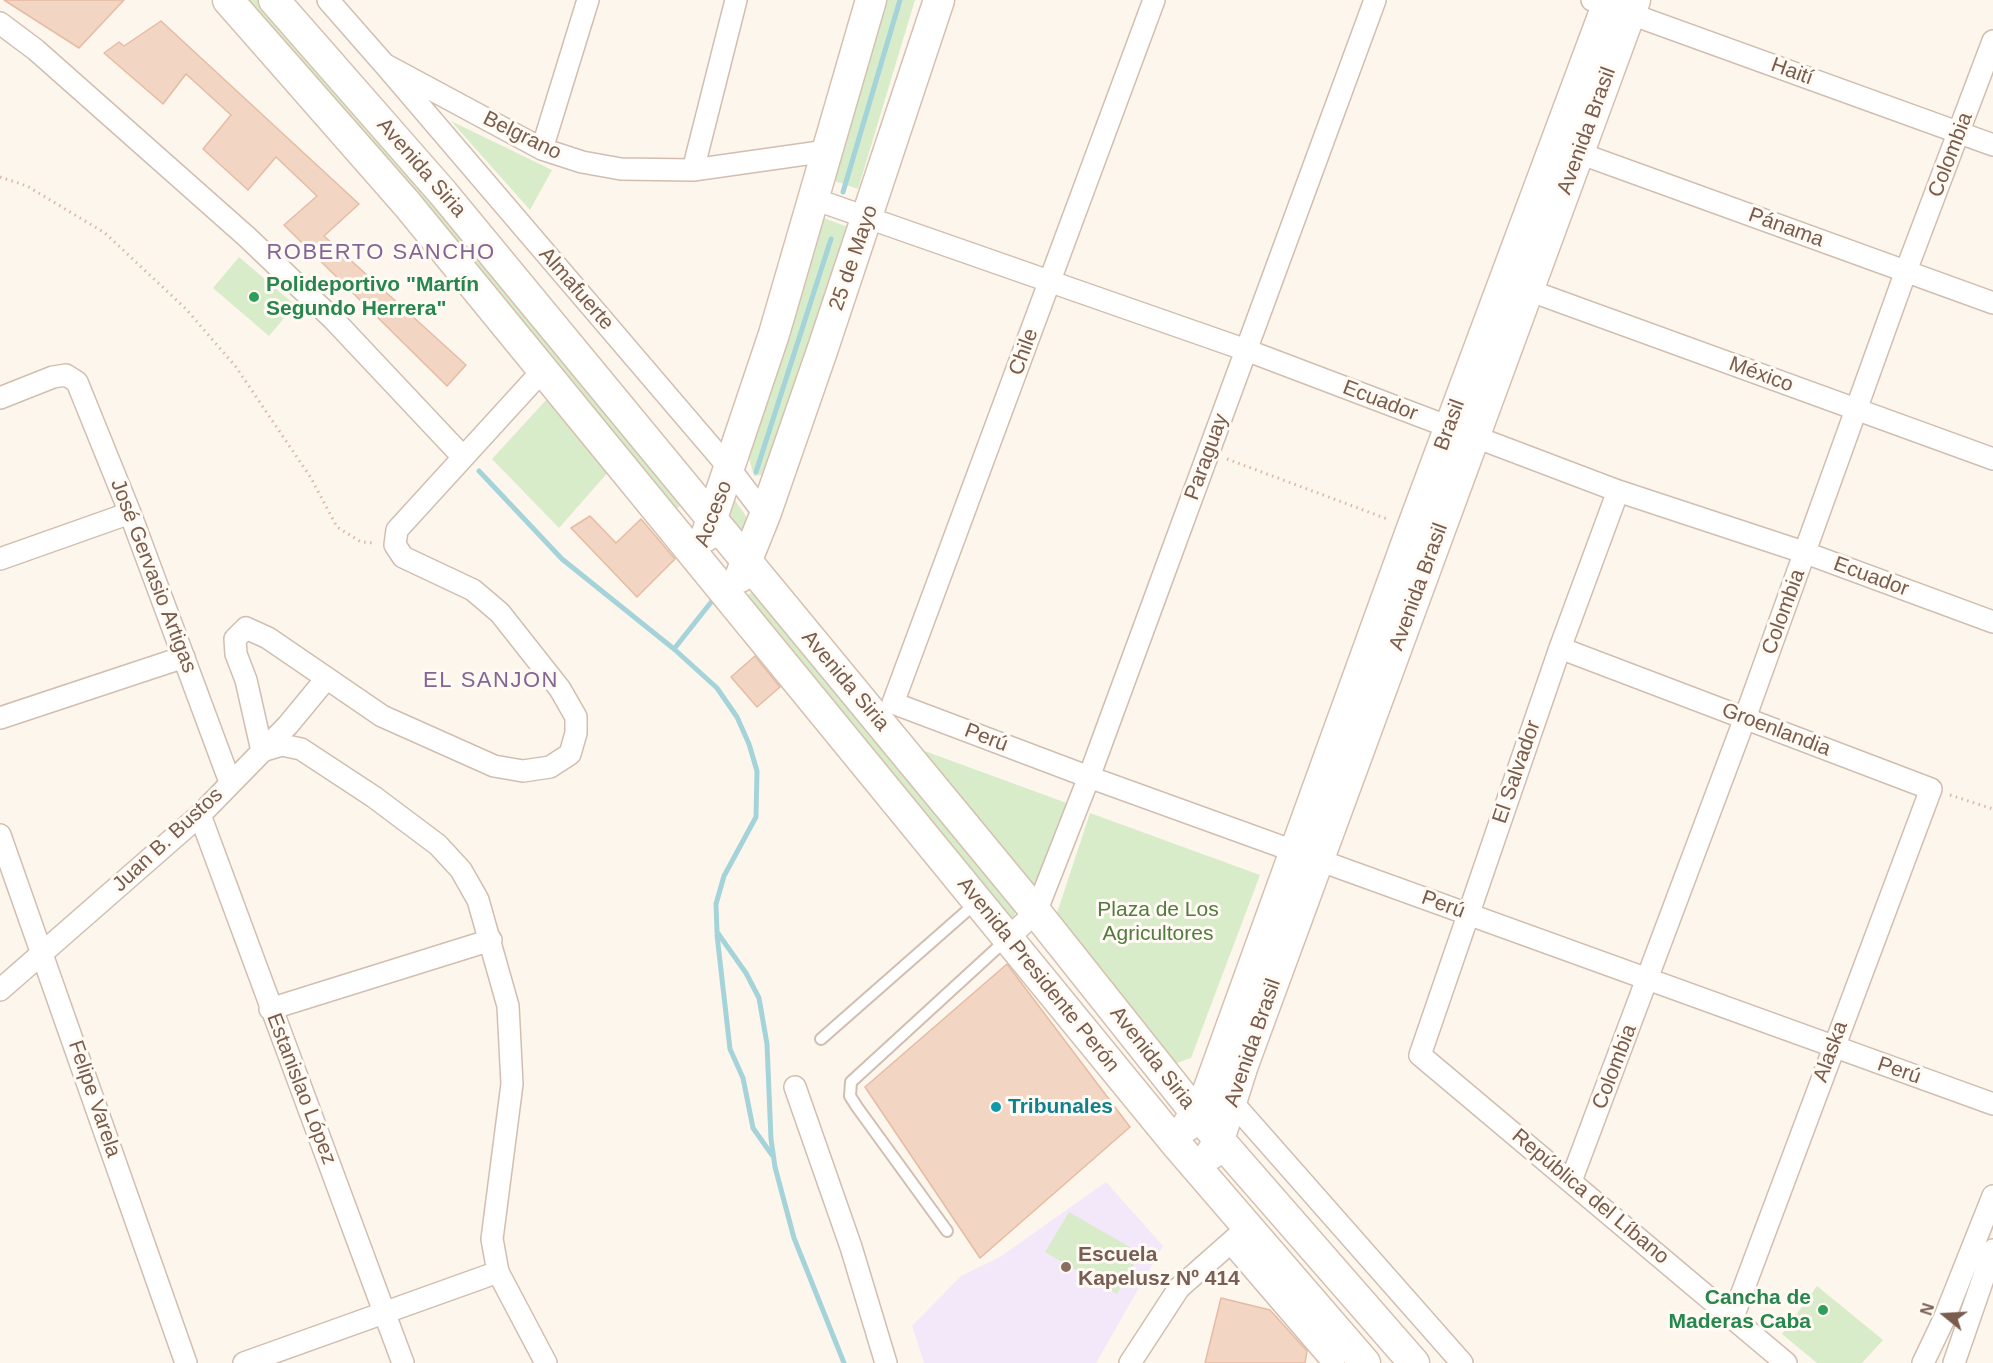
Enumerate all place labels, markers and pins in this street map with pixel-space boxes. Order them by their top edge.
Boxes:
place label: Polideportivo "Martín Segundo Herrera" [266,272,479,322]
marker: Polideportivo "Martín Segundo Herrera" [247,290,261,304]
place label: Tribunales [1008,1094,1113,1120]
marker: Tribunales [989,1100,1003,1114]
place label: Escuela Kapelusz Nº 414 [1078,1242,1240,1292]
marker: Escuela Kapelusz Nº 414 [1059,1260,1073,1274]
place label: Cancha de Maderas Caba [1669,1285,1811,1335]
marker: Cancha de Maderas Caba [1816,1303,1830,1317]

